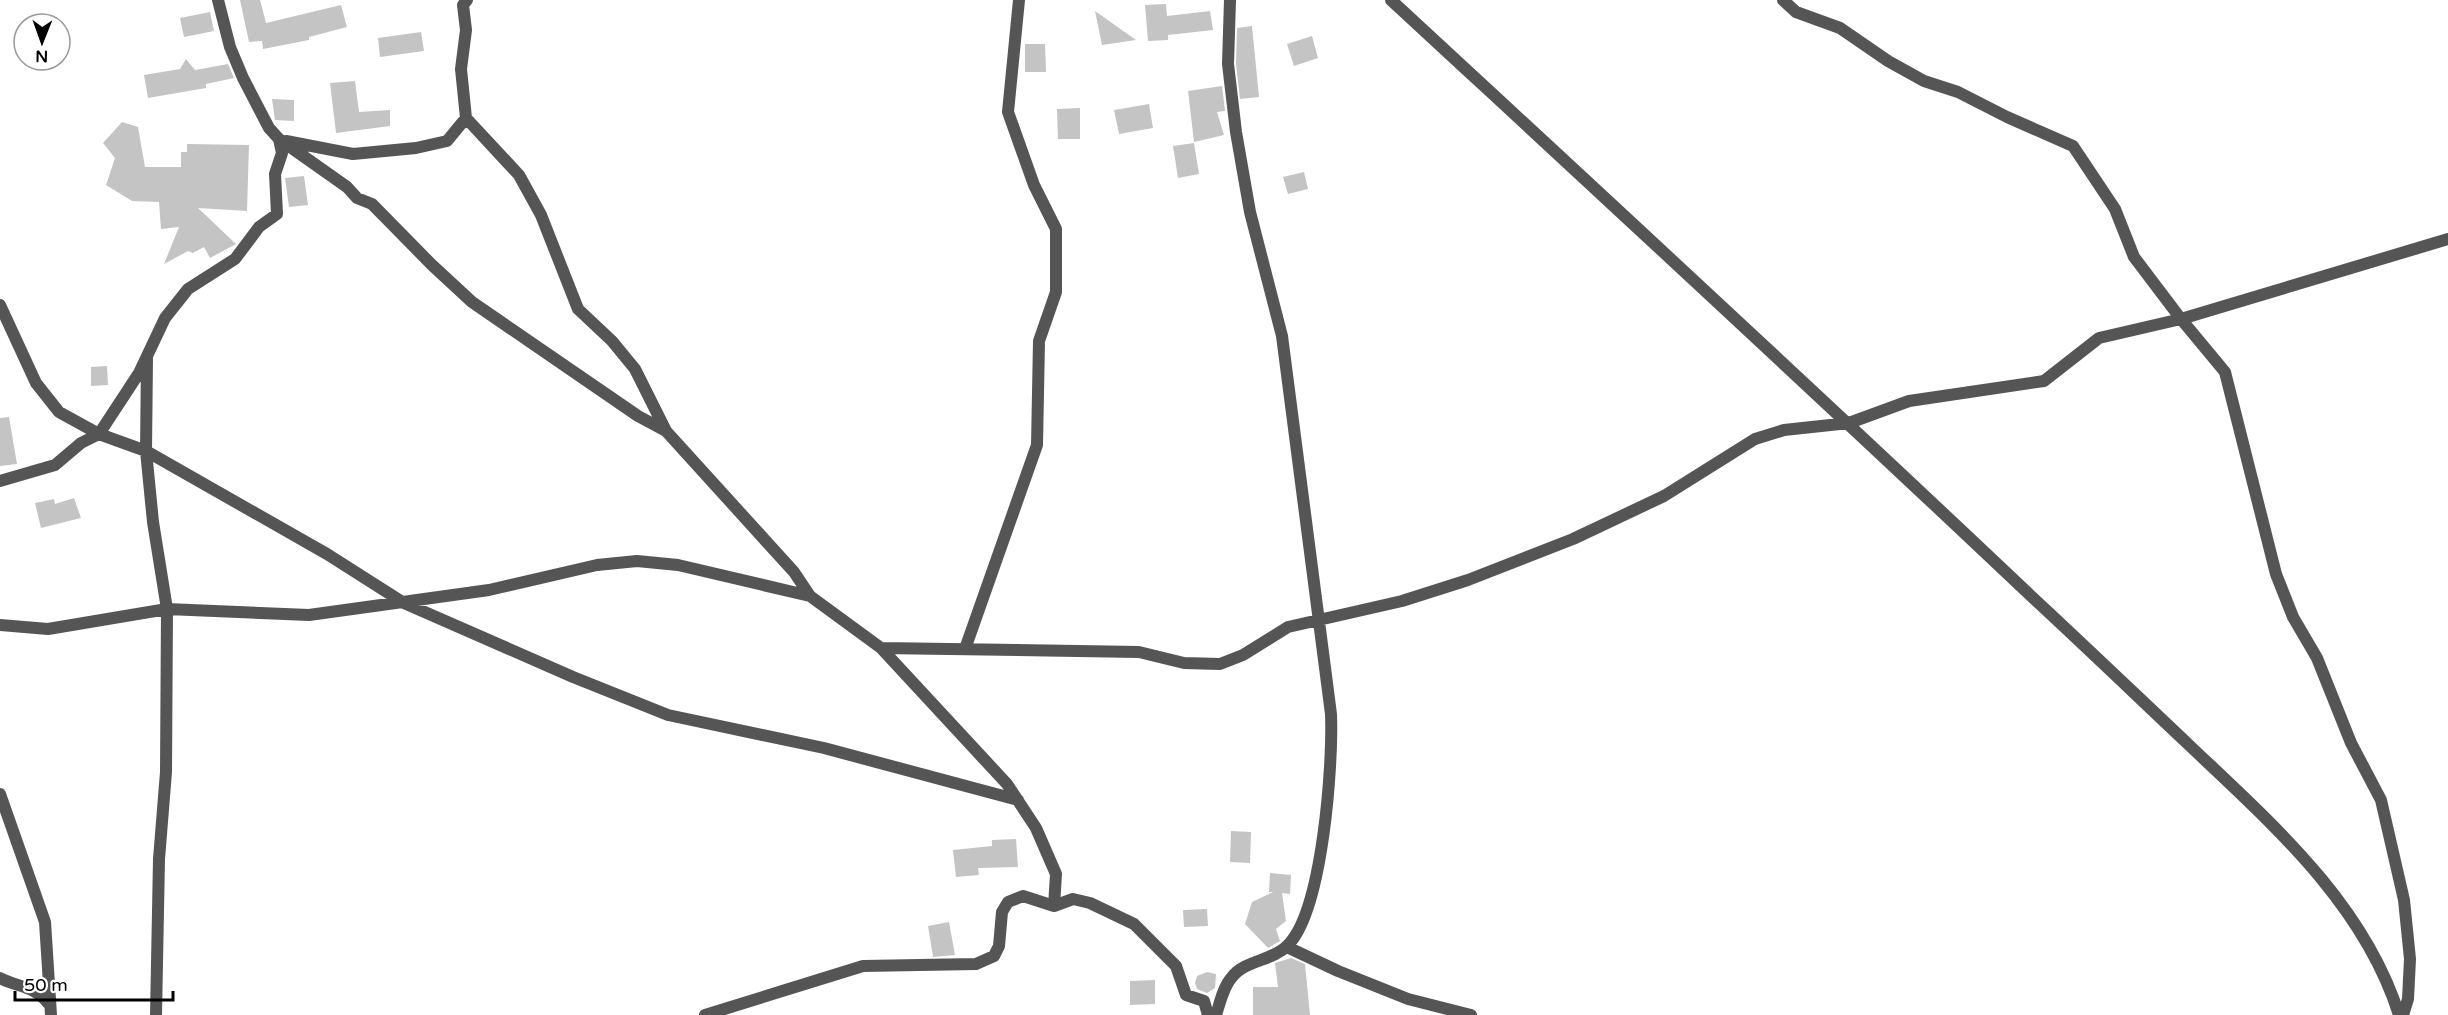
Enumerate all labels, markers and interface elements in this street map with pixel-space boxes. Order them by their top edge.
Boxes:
north arrow [12,12,72,72]
text: N [35,46,48,66]
scale bar [15,964,172,1002]
text: 50 m [24,974,68,996]

